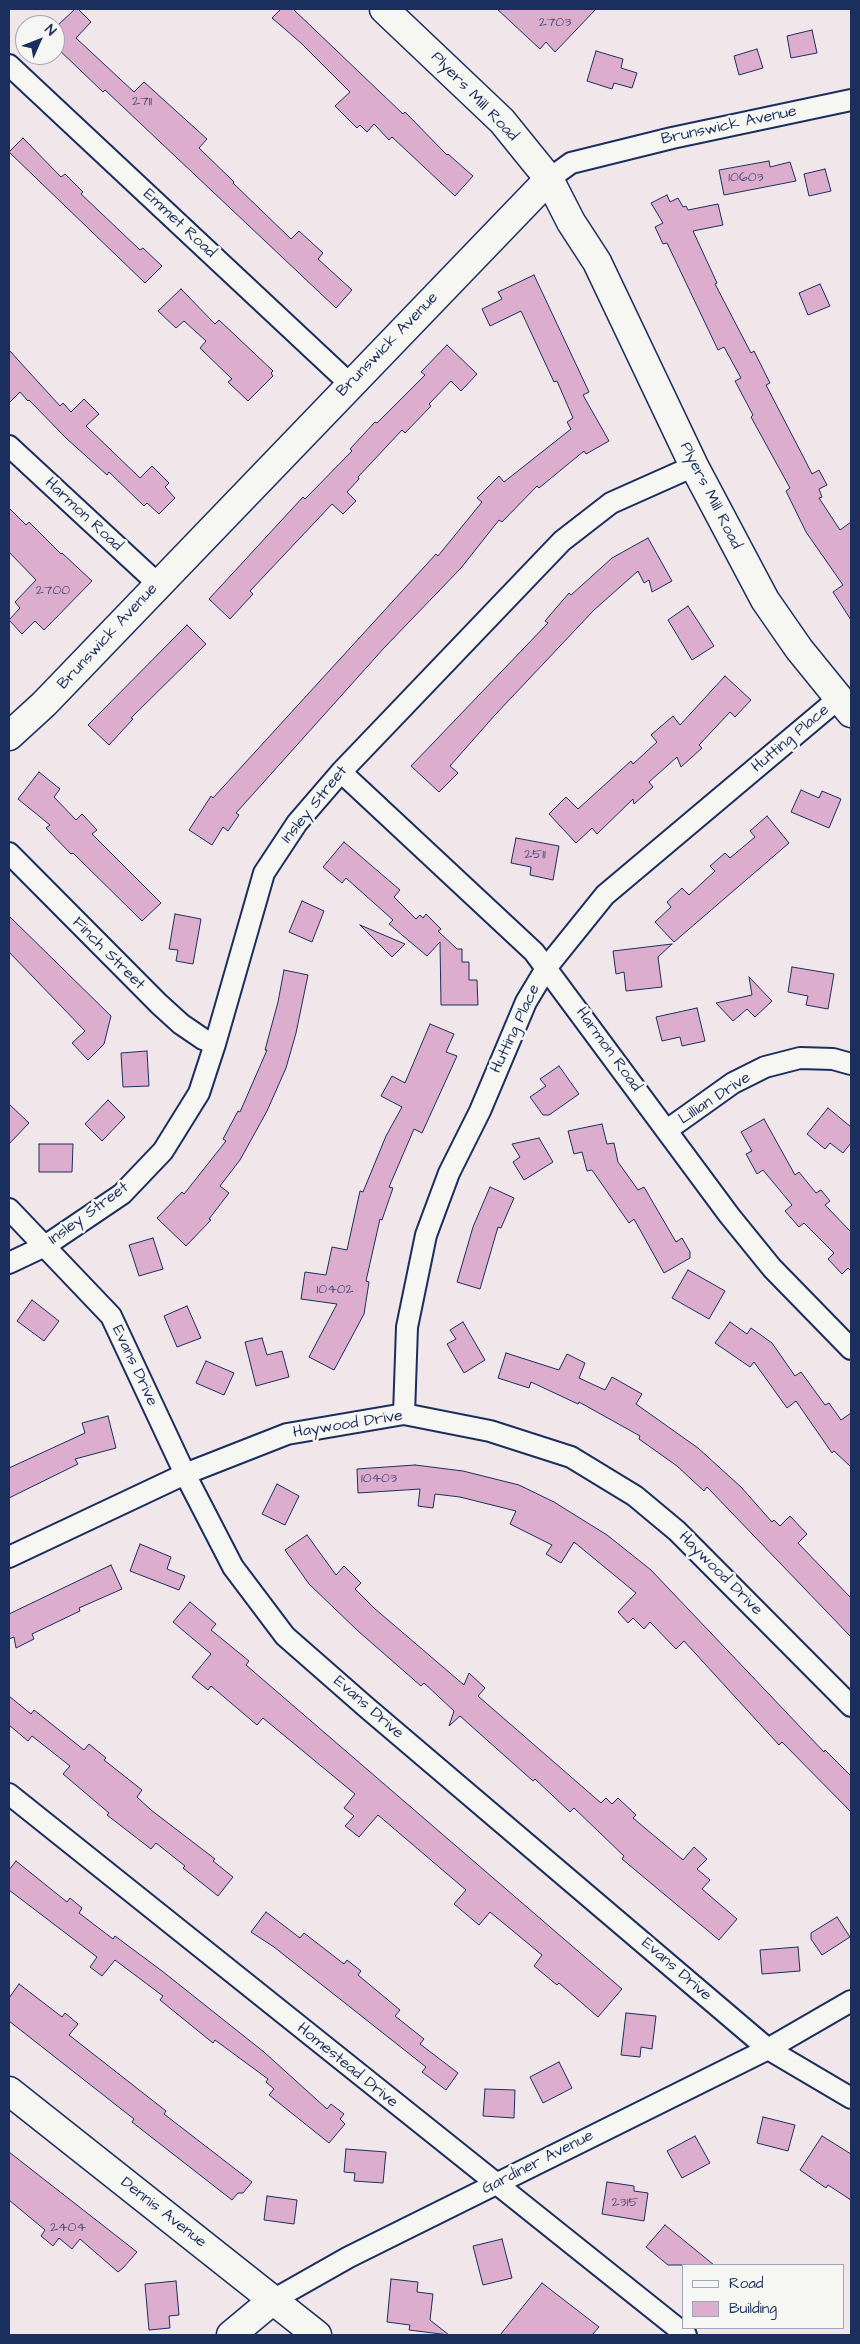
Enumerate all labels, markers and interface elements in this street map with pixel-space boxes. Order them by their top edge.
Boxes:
north arrow [15,15,65,65]
house number: 2703 [539,15,571,31]
text: N [40,20,60,40]
street label: Plyers Mill Road [426,48,522,146]
house number: 2711 [132,94,152,110]
street label: Brunswick Avenue [659,102,799,150]
house number: 10603 [728,170,764,186]
street label: Emmet Road [139,185,219,263]
street label: Brunswick Avenue [333,289,443,401]
street label: Plyers Mill Road [675,439,745,553]
street label: Harmon Road [40,474,126,556]
street label: Brunswick Avenue [54,580,162,694]
house number: 2700 [36,583,70,599]
street label: Hutting Place [748,701,834,777]
street label: Insley Street [278,762,352,848]
house number: 2511 [524,847,546,863]
street label: Finch Street [68,914,148,994]
street label: Hutting Place [487,982,545,1076]
street label: Harmon Road [571,1004,645,1096]
street label: Lillian Drive [675,1069,755,1129]
street label: Insley Street [45,1179,133,1249]
house number: 10402 [317,1282,353,1298]
street label: Evans Drive [107,1323,161,1409]
street label: Haywood Drive [292,1407,404,1443]
house number: 10403 [361,1471,397,1487]
street label: Haywood Drive [674,1528,766,1620]
street label: Evans Drive [329,1672,407,1744]
street label: Evans Drive [637,1934,715,2006]
street label: Homestead Drive [293,2019,401,2113]
street label: Gardiner Avenue [479,2127,597,2199]
street label: Dennis Avenue [116,2173,210,2253]
house number: 2315 [612,2195,638,2211]
house number: 2404 [50,2220,86,2236]
legend [682,2264,845,2329]
text: Road [729,2273,763,2294]
text: Building [729,2298,777,2319]

